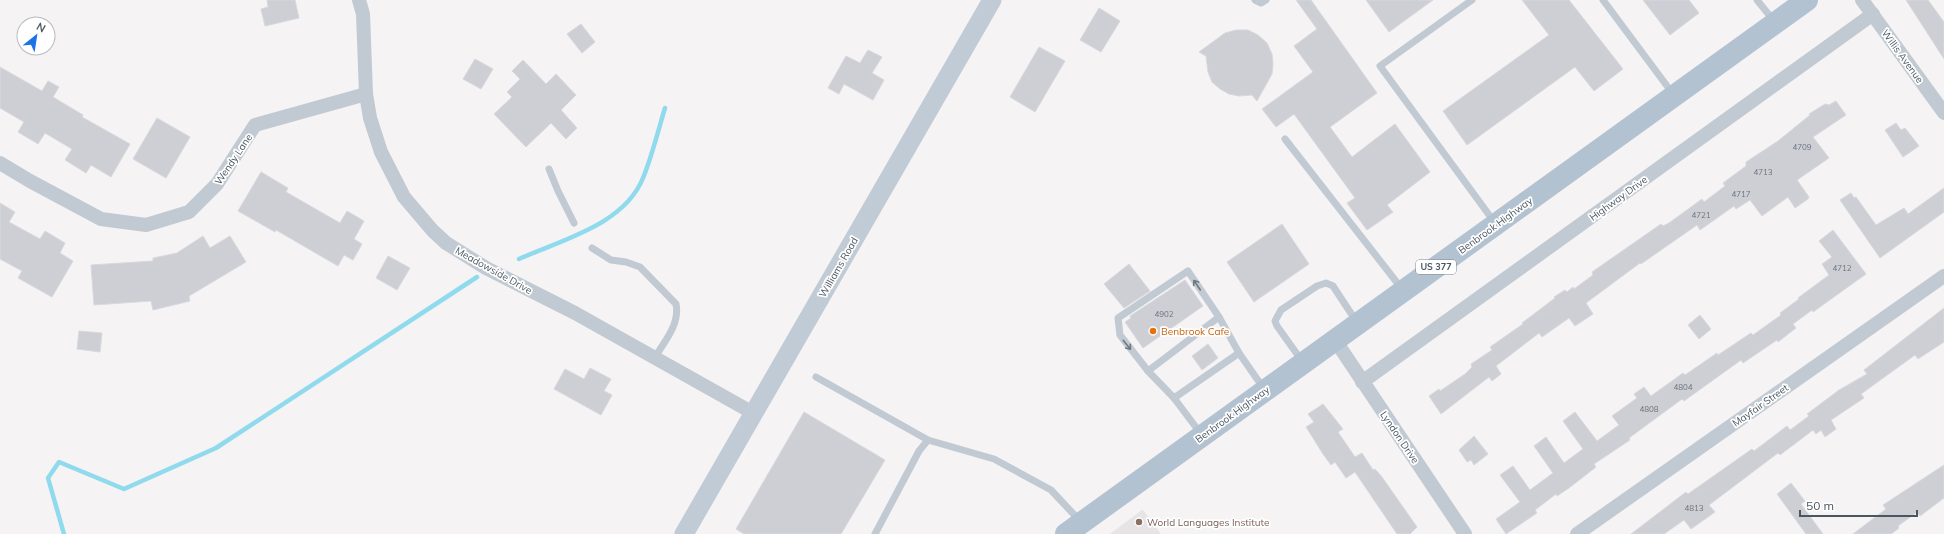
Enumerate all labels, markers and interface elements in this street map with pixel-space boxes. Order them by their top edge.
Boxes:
north arrow [16,16,56,56]
text: N [34,19,48,35]
street label: Willis Avenue [1879,27,1926,86]
street label: Wendy Lane [212,131,255,187]
house number: 4709 [1792,142,1812,152]
house number: 4713 [1753,167,1773,177]
street label: Highway Drive [1587,173,1650,224]
house number: 4717 [1731,189,1751,199]
street label: Benbrook Highway [1456,194,1536,257]
house number: 4721 [1691,210,1711,220]
street label: Williams Road [816,235,861,300]
street label: Meadowside Drive [453,244,534,297]
road number: US 377 [1416,260,1456,274]
house number: 4712 [1832,263,1852,273]
one-way arrow [1193,280,1201,291]
house number: 4902 [1154,309,1174,319]
place label: Benbrook Cafe [1161,325,1229,338]
marker: Benbrook Cafe [1148,326,1158,336]
one-way arrow [1123,339,1131,350]
street label: Mayfair Street [1730,381,1791,430]
house number: 4804 [1673,382,1693,392]
street label: Benbrook Highway [1193,383,1273,446]
house number: 4808 [1639,404,1659,414]
street label: Lyndon Drive [1377,409,1422,466]
scale bar [1800,492,1917,518]
text: 50 m [1806,498,1834,513]
house number: 4813 [1684,503,1704,513]
place label: World Languages Institute [1147,516,1269,529]
marker: World Languages Institute [1134,517,1144,527]

